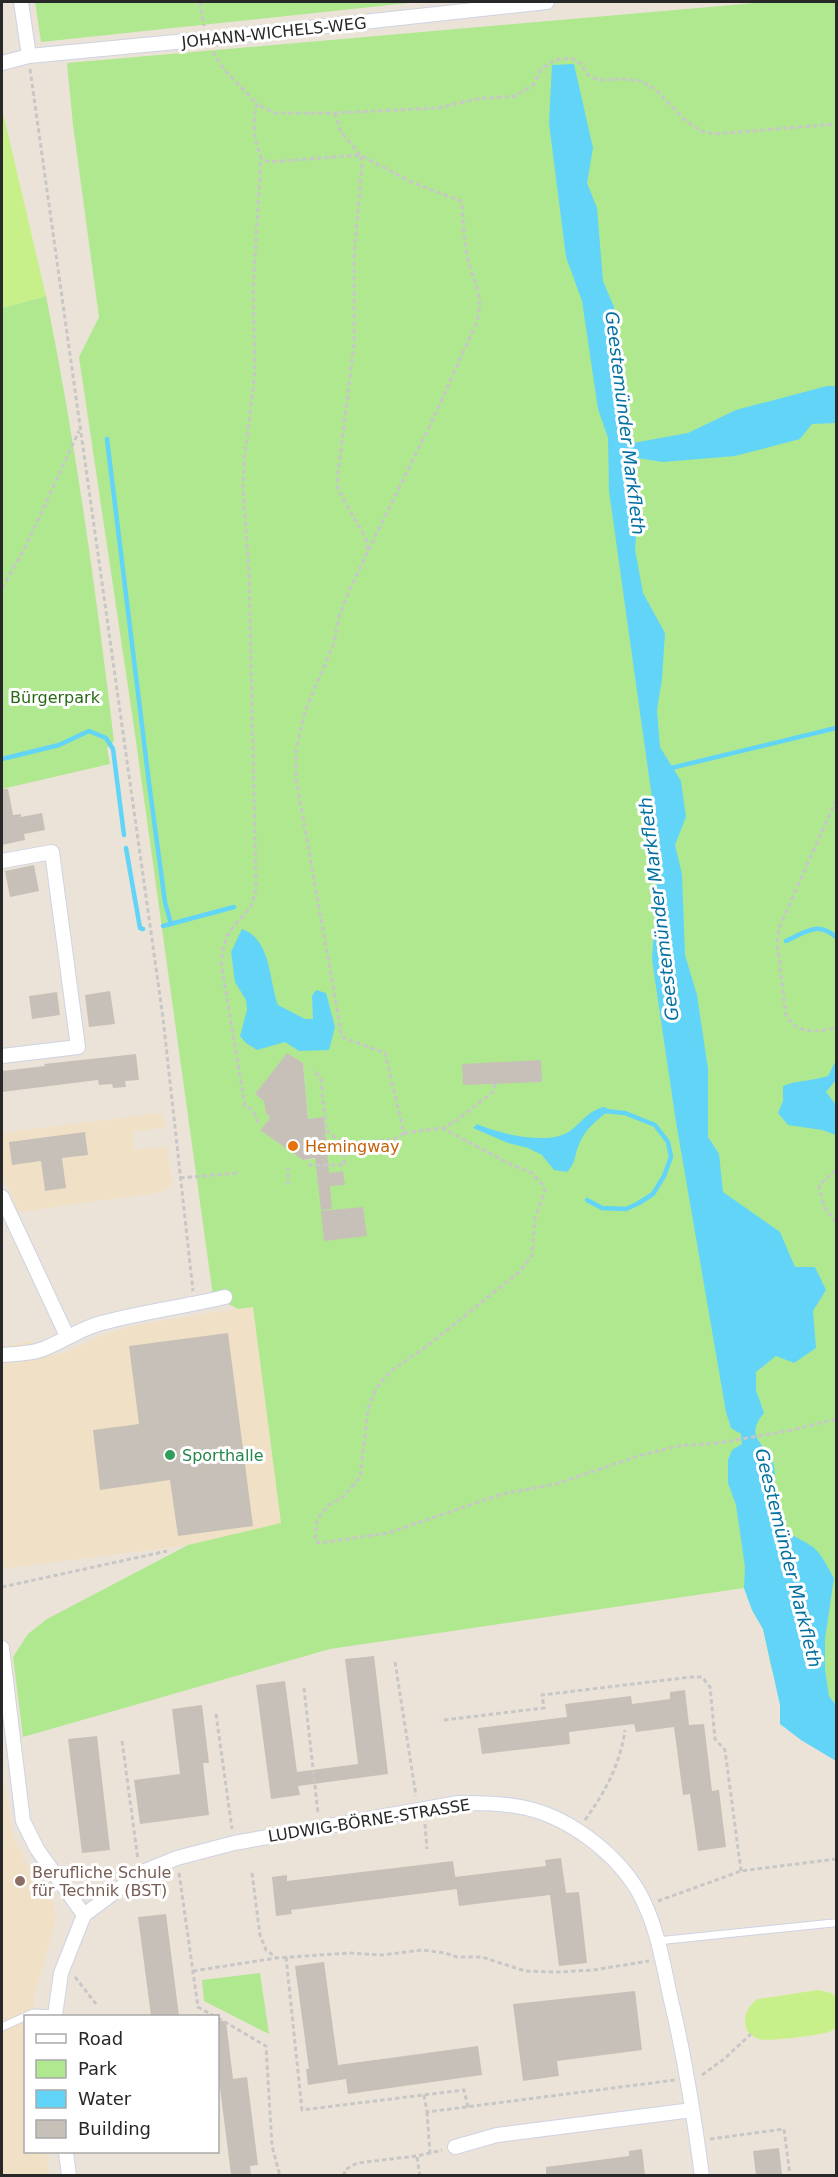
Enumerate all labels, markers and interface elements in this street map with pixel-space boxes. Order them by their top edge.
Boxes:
street label: JOHANN-WICHELS-WEG [180,13,367,52]
water label: Geestemünder Markfleth [601,310,650,536]
park label: Bürgerpark [10,688,101,707]
water label: Geestemünder Markfleth [634,796,683,1022]
place label: Hemingway [305,1137,400,1156]
marker: Hemingway [286,1139,300,1153]
place label: Sporthalle [182,1446,264,1465]
water label: Geestemünder Markfleth [751,1446,826,1670]
marker: Sporthalle [163,1448,177,1462]
street label: LUDWIG-BÖRNE-STRASSE [267,1795,471,1846]
place label: Berufliche Schule für Technik (BST) [32,1863,171,1900]
marker: Berufliche Schule für Technik (BST) [13,1874,27,1888]
legend [24,2015,219,2153]
text: Road [78,2028,123,2049]
text: Park [78,2058,117,2079]
text: Water [78,2088,132,2109]
text: Building [78,2118,151,2139]

